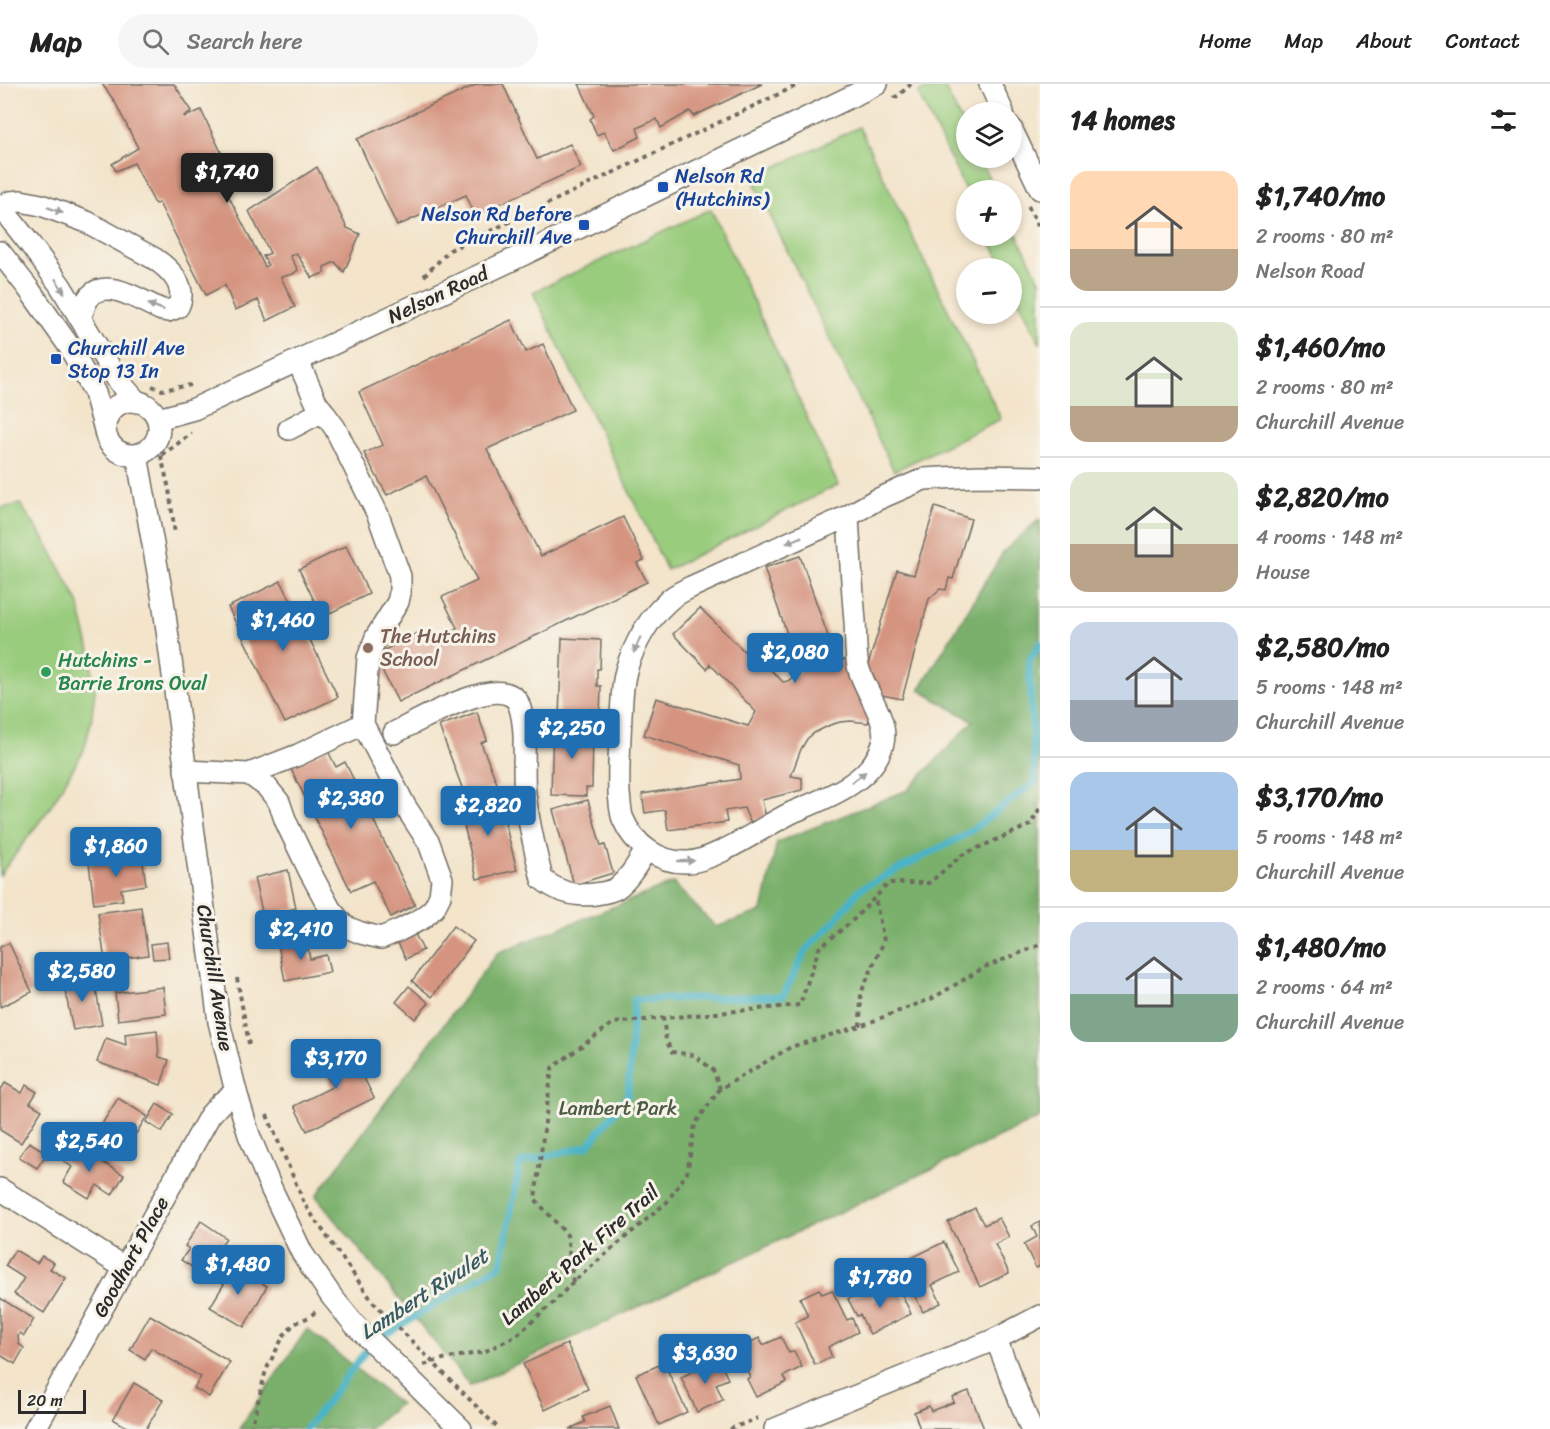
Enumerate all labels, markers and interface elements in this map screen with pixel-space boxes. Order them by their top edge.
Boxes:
search box [118,14,538,68]
text: Map [30,17,82,66]
text: Search here [187,22,303,61]
text: Home [1199,22,1251,60]
text: Map [1284,22,1323,60]
text: About [1356,22,1413,60]
text: Contact [1446,22,1520,60]
icon: search [139,25,172,58]
text: 14 homes [1070,97,1175,143]
map controls [956,102,1022,324]
button: layers [956,102,1022,168]
icon: filters [1487,104,1520,137]
pin: $1,740 [178,153,276,204]
text: $1,740 [195,155,259,190]
place label: Nelson Rd (Hutchins) [675,159,770,217]
text: $1,740/mo [1256,173,1385,219]
marker: Nelson Rd (Hutchins) [656,180,670,194]
button: + [956,180,1022,246]
icon: home [1118,195,1190,267]
place label: Nelson Rd before Churchill Ave [421,197,572,255]
one-way arrow [46,206,64,215]
marker: Nelson Rd before Churchill Ave [577,218,591,232]
text: 2 rooms · 80 m² [1256,219,1394,254]
text: Nelson Road [1256,254,1364,289]
street label: Nelson Road [382,256,496,334]
button: − [956,258,1022,324]
one-way arrow [54,278,65,294]
one-way arrow [146,302,164,312]
text: $1,460/mo [1256,324,1385,370]
place label: Churchill Ave Stop 13 In [68,331,185,389]
icon: home [1118,346,1190,418]
marker: Churchill Ave Stop 13 In [49,352,63,366]
text: 2 rooms · 80 m² [1256,370,1394,405]
text: Churchill Avenue [1256,405,1404,440]
text: $2,820/mo [1256,474,1389,520]
icon: home [1118,496,1190,568]
text: 4 rooms · 148 m² [1256,520,1403,555]
one-way arrow [785,535,803,545]
text: House [1256,555,1310,590]
pin: $1,460 [234,601,332,652]
text: $1,460 [251,603,315,638]
place label: The Hutchins School [380,619,496,677]
text: $2,580/mo [1256,624,1390,670]
pin: $2,080 [746,633,844,684]
text: $2,080 [761,635,829,670]
one-way arrow [632,637,641,654]
marker: The Hutchins School [361,641,375,655]
place label: Hutchins - Barrie Irons Oval [58,643,208,701]
icon: home [1118,646,1190,718]
marker: Hutchins - Barrie Irons Oval [39,665,53,679]
text: 5 rooms · 148 m² [1256,670,1403,705]
text: Churchill Avenue [1256,705,1404,740]
pin: $2,250 [523,709,621,760]
text: $2,250 [539,711,605,746]
one-way arrow [851,770,867,783]
text: $3,170/mo [1256,774,1383,820]
pin: $2,380 [302,779,400,830]
text: $2,380 [318,781,384,816]
pin: $2,820 [439,786,537,837]
text: $2,820 [455,788,521,823]
icon: home [1118,796,1190,868]
text: 5 rooms · 148 m² [1256,820,1403,855]
pin: $1,860 [67,827,165,878]
text: $1,860 [84,829,148,864]
text: Churchill Avenue [1256,855,1404,890]
one-way arrow [676,857,695,866]
street label: Churchill Avenue [186,902,244,1054]
pin: $2,410 [252,910,350,961]
text: $2,410 [269,912,333,947]
text: $1,480/mo [1256,924,1386,970]
icon: home [1118,946,1190,1018]
pin: $2,580 [33,952,131,1003]
text: $2,580 [48,954,116,989]
text: 2 rooms · 64 m² [1256,970,1393,1005]
text: Churchill Avenue [1256,1005,1404,1040]
pin: $3,170 [287,1039,385,1090]
text: $3,170 [305,1041,367,1076]
park label: Lambert Park [559,1091,677,1126]
pin: $2,540 [40,1122,138,1173]
text: $2,540 [55,1124,123,1159]
street label: Lambert Park Fire Trail [492,1175,668,1334]
street label: Goodhart Place [83,1190,179,1324]
water label: Lambert Rivulet [352,1236,498,1350]
pin: $1,480 [189,1245,287,1296]
text: $1,480 [206,1247,270,1282]
pin: $1,780 [831,1258,929,1309]
text: $1,780 [848,1260,912,1295]
pin: $3,630 [656,1334,754,1385]
text: $3,630 [673,1336,737,1371]
text: 20 m [27,1386,63,1415]
scale bar [18,1387,86,1414]

